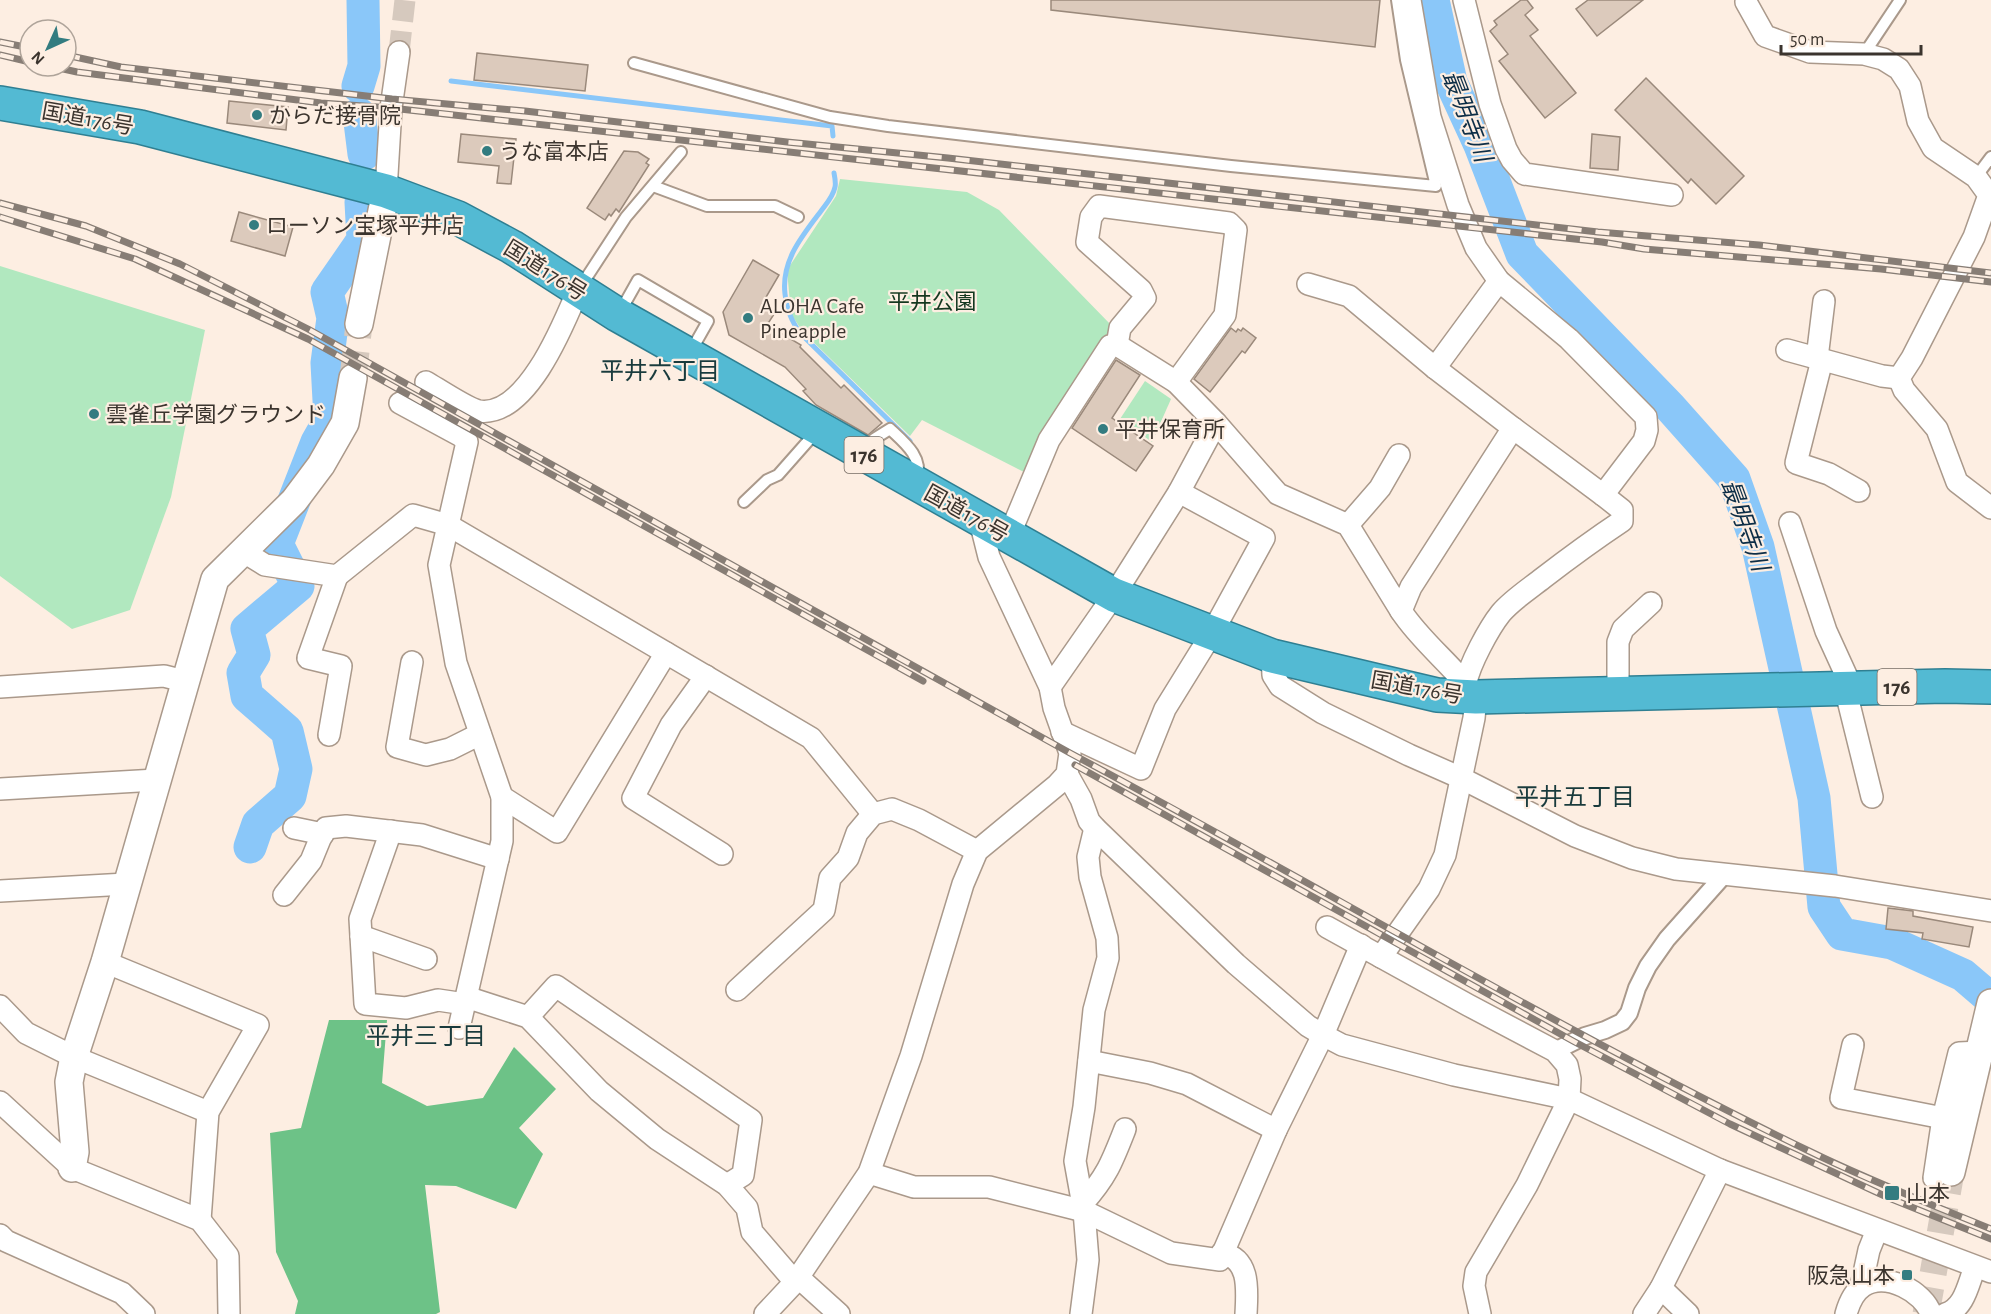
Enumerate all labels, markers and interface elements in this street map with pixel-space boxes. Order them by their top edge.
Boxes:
north arrow [18,18,78,78]
scale bar [1781,18,1920,56]
text: 50 m [1790,31,1824,49]
text: N [29,48,48,67]
water label: 最明寺川 [1438,67,1497,168]
street label: 国道176号 [40,99,136,138]
place label: からだ接骨院 [269,104,401,127]
marker: からだ接骨院 [250,108,264,122]
place label: うな富本店 [499,140,609,163]
marker: うな富本店 [480,144,494,158]
place label: ローソン宝塚平井店 [266,214,464,237]
marker: ローソン宝塚平井店 [247,218,261,232]
street label: 国道176号 [500,236,591,305]
park label: 平井公園 [888,290,976,313]
place label: ALOHA Cafe Pineapple [760,295,864,342]
marker: ALOHA Cafe Pineapple [741,311,755,325]
district label: 平井六丁目 [600,358,720,384]
place label: 雲雀丘学園グラウンド [106,403,326,426]
marker: 雲雀丘学園グラウンド [87,407,101,421]
place label: 平井保育所 [1115,418,1225,441]
marker: 平井保育所 [1096,422,1110,436]
road number: 176 [844,437,884,473]
water label: 最明寺川 [1716,475,1775,577]
street label: 国道176号 [920,481,1013,546]
street label: 国道176号 [1369,668,1465,707]
road number: 176 [1878,669,1916,705]
district label: 平井五丁目 [1515,785,1635,810]
district label: 平井三丁目 [366,1024,486,1049]
place label: 山本 [1906,1182,1950,1205]
marker: 山本 [1883,1184,1901,1202]
place label: 阪急山本 [1807,1264,1895,1287]
marker: 阪急山本 [1900,1268,1914,1282]

